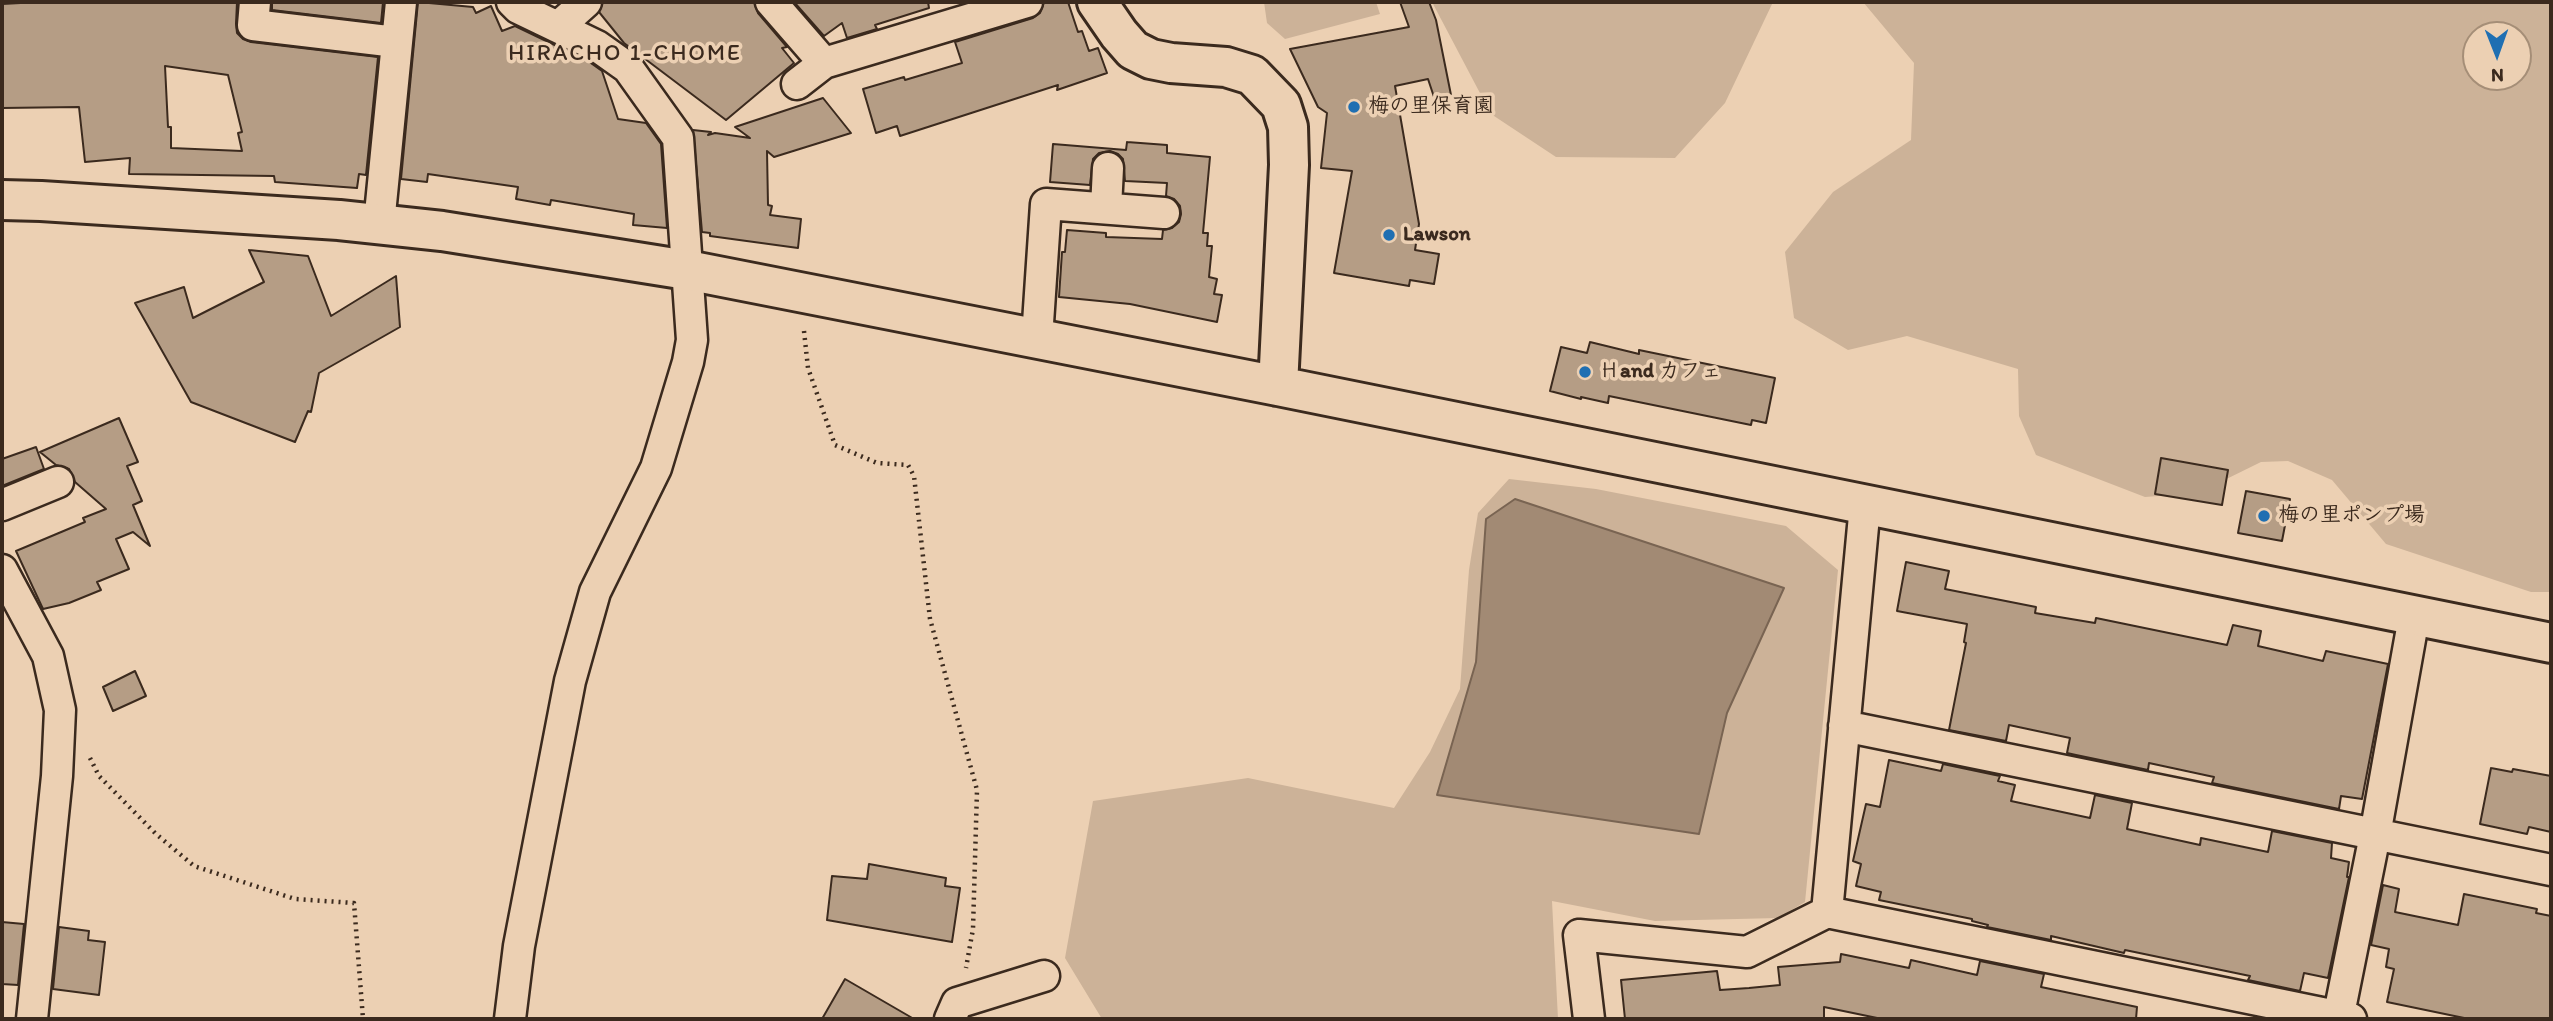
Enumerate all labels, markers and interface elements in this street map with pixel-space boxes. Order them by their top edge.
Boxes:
north arrow [2462,21,2532,91]
district label: HIRACHO 1-CHOME [510,40,740,68]
text: N [2491,64,2504,87]
place label: 梅の里保育園 [1368,94,1494,120]
marker: 梅の里保育園 [1346,99,1362,115]
place label: Lawson [1403,222,1471,248]
marker: Lawson [1381,227,1397,243]
place label: Ｈand カフェ [1599,359,1722,385]
marker: Ｈand カフェ [1577,364,1593,380]
place label: 梅の里ポンプ場 [2278,503,2425,529]
marker: 梅の里ポンプ場 [2256,508,2272,524]

